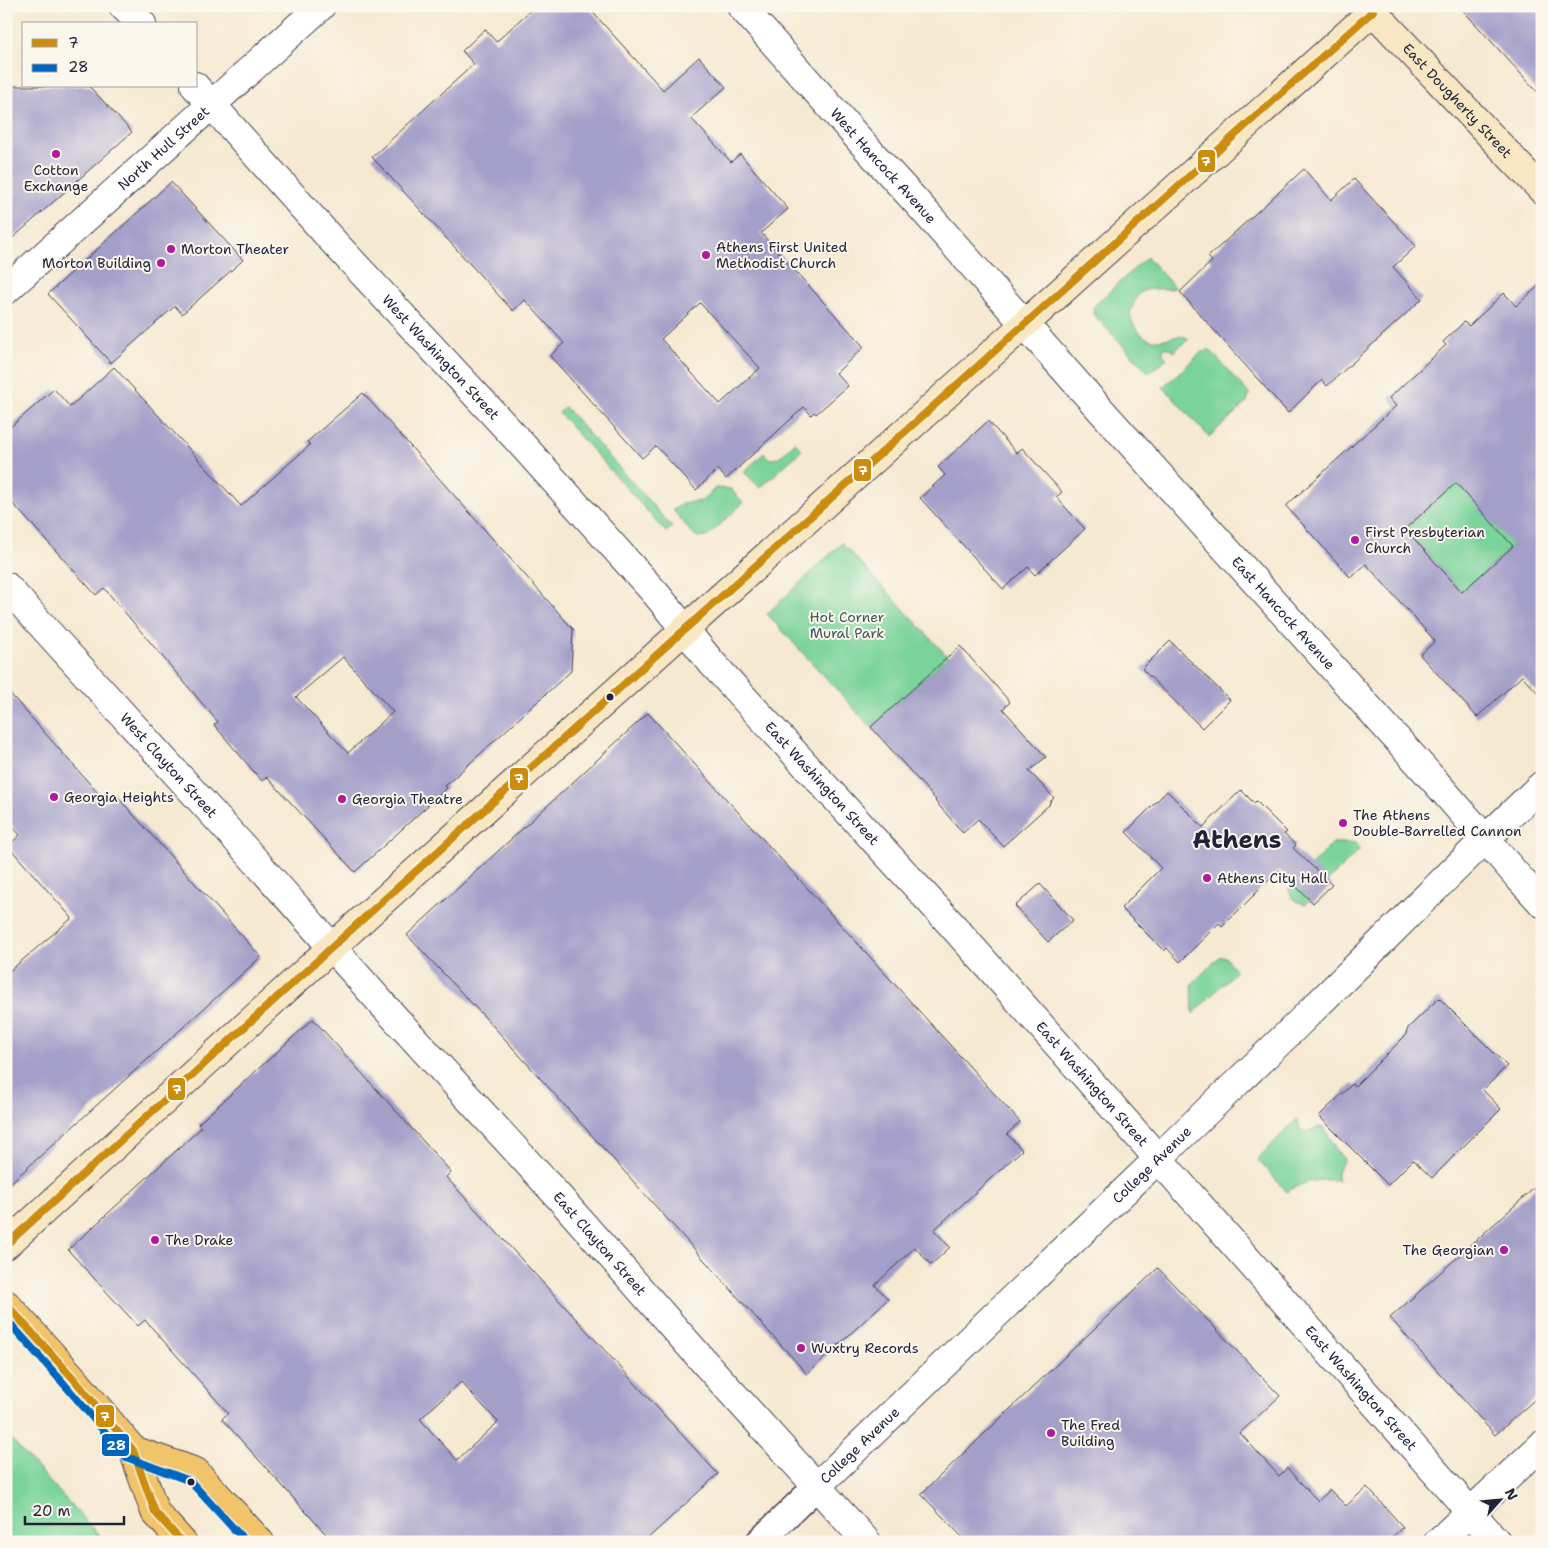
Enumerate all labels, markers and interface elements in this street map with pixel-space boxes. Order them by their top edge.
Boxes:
legend [22,22,198,88]
text: 7 [68,33,79,53]
street label: East Dougherty Street [1399,39,1516,162]
text: 28 [68,57,89,77]
street label: North Hull Street [114,102,213,194]
street label: West Hancock Avenue [826,104,940,227]
marker: Cotton Exchange [50,148,62,160]
line badge: 7 [1197,149,1216,173]
text: 7 [1201,152,1211,170]
place label: Cotton Exchange [24,161,88,195]
place label: Athens First United Methodist Church [716,238,848,272]
place label: Morton Theater [181,240,290,258]
marker: Morton Theater [165,243,177,255]
marker: Athens First United Methodist Church [700,249,712,261]
place label: Morton Building [42,254,151,272]
marker: Morton Building [155,257,167,269]
street label: West Washington Street [378,291,503,424]
line badge: 7 [853,458,872,482]
text: 7 [858,461,868,479]
place label: First Presbyterian Church [1365,523,1485,557]
marker: First Presbyterian Church [1349,534,1361,546]
street label: East Hancock Avenue [1228,553,1339,673]
park label: Hot Corner Mural Park [810,608,885,642]
unlabelled marker [605,692,615,702]
street label: West Clayton Street [116,709,221,822]
street label: East Washington Street [761,718,883,849]
line badge: 7 [509,767,529,791]
text: 7 [514,769,524,787]
place label: Georgia Heights [64,788,174,806]
place label: Georgia Theatre [352,790,463,808]
marker: Georgia Heights [48,791,60,803]
marker: Georgia Theatre [336,793,348,805]
place label: The Athens Double-Barrelled Cannon [1353,806,1522,840]
marker: The Athens Double-Barrelled Cannon [1337,817,1349,829]
district label: Athens [1192,824,1282,856]
place label: Athens City Hall [1217,869,1329,887]
marker: Athens City Hall [1201,872,1213,884]
street label: East Washington Street [1032,1017,1152,1150]
line badge: 7 [167,1077,186,1101]
text: 7 [172,1080,182,1098]
street label: College Avenue [1108,1122,1195,1207]
street label: East Clayton Street [549,1188,650,1299]
place label: The Drake [165,1231,233,1249]
marker: The Drake [149,1234,161,1246]
place label: The Georgian [1403,1241,1494,1259]
marker: The Georgian [1498,1244,1510,1256]
street label: East Washington Street [1301,1322,1421,1454]
place label: Wuxtry Records [811,1339,919,1357]
marker: Wuxtry Records [795,1342,807,1354]
street label: College Avenue [816,1403,903,1487]
line badge: 7 [95,1404,115,1428]
text: 7 [100,1407,110,1425]
place label: The Fred Building [1061,1416,1120,1450]
marker: The Fred Building [1045,1427,1057,1439]
line badge: 28 [101,1433,130,1457]
text: 28 [106,1436,126,1454]
north arrow [1476,1476,1526,1526]
unlabelled marker [186,1477,196,1487]
text: N [1501,1485,1522,1503]
scale bar [25,1493,124,1525]
text: 20 m [32,1501,71,1521]

